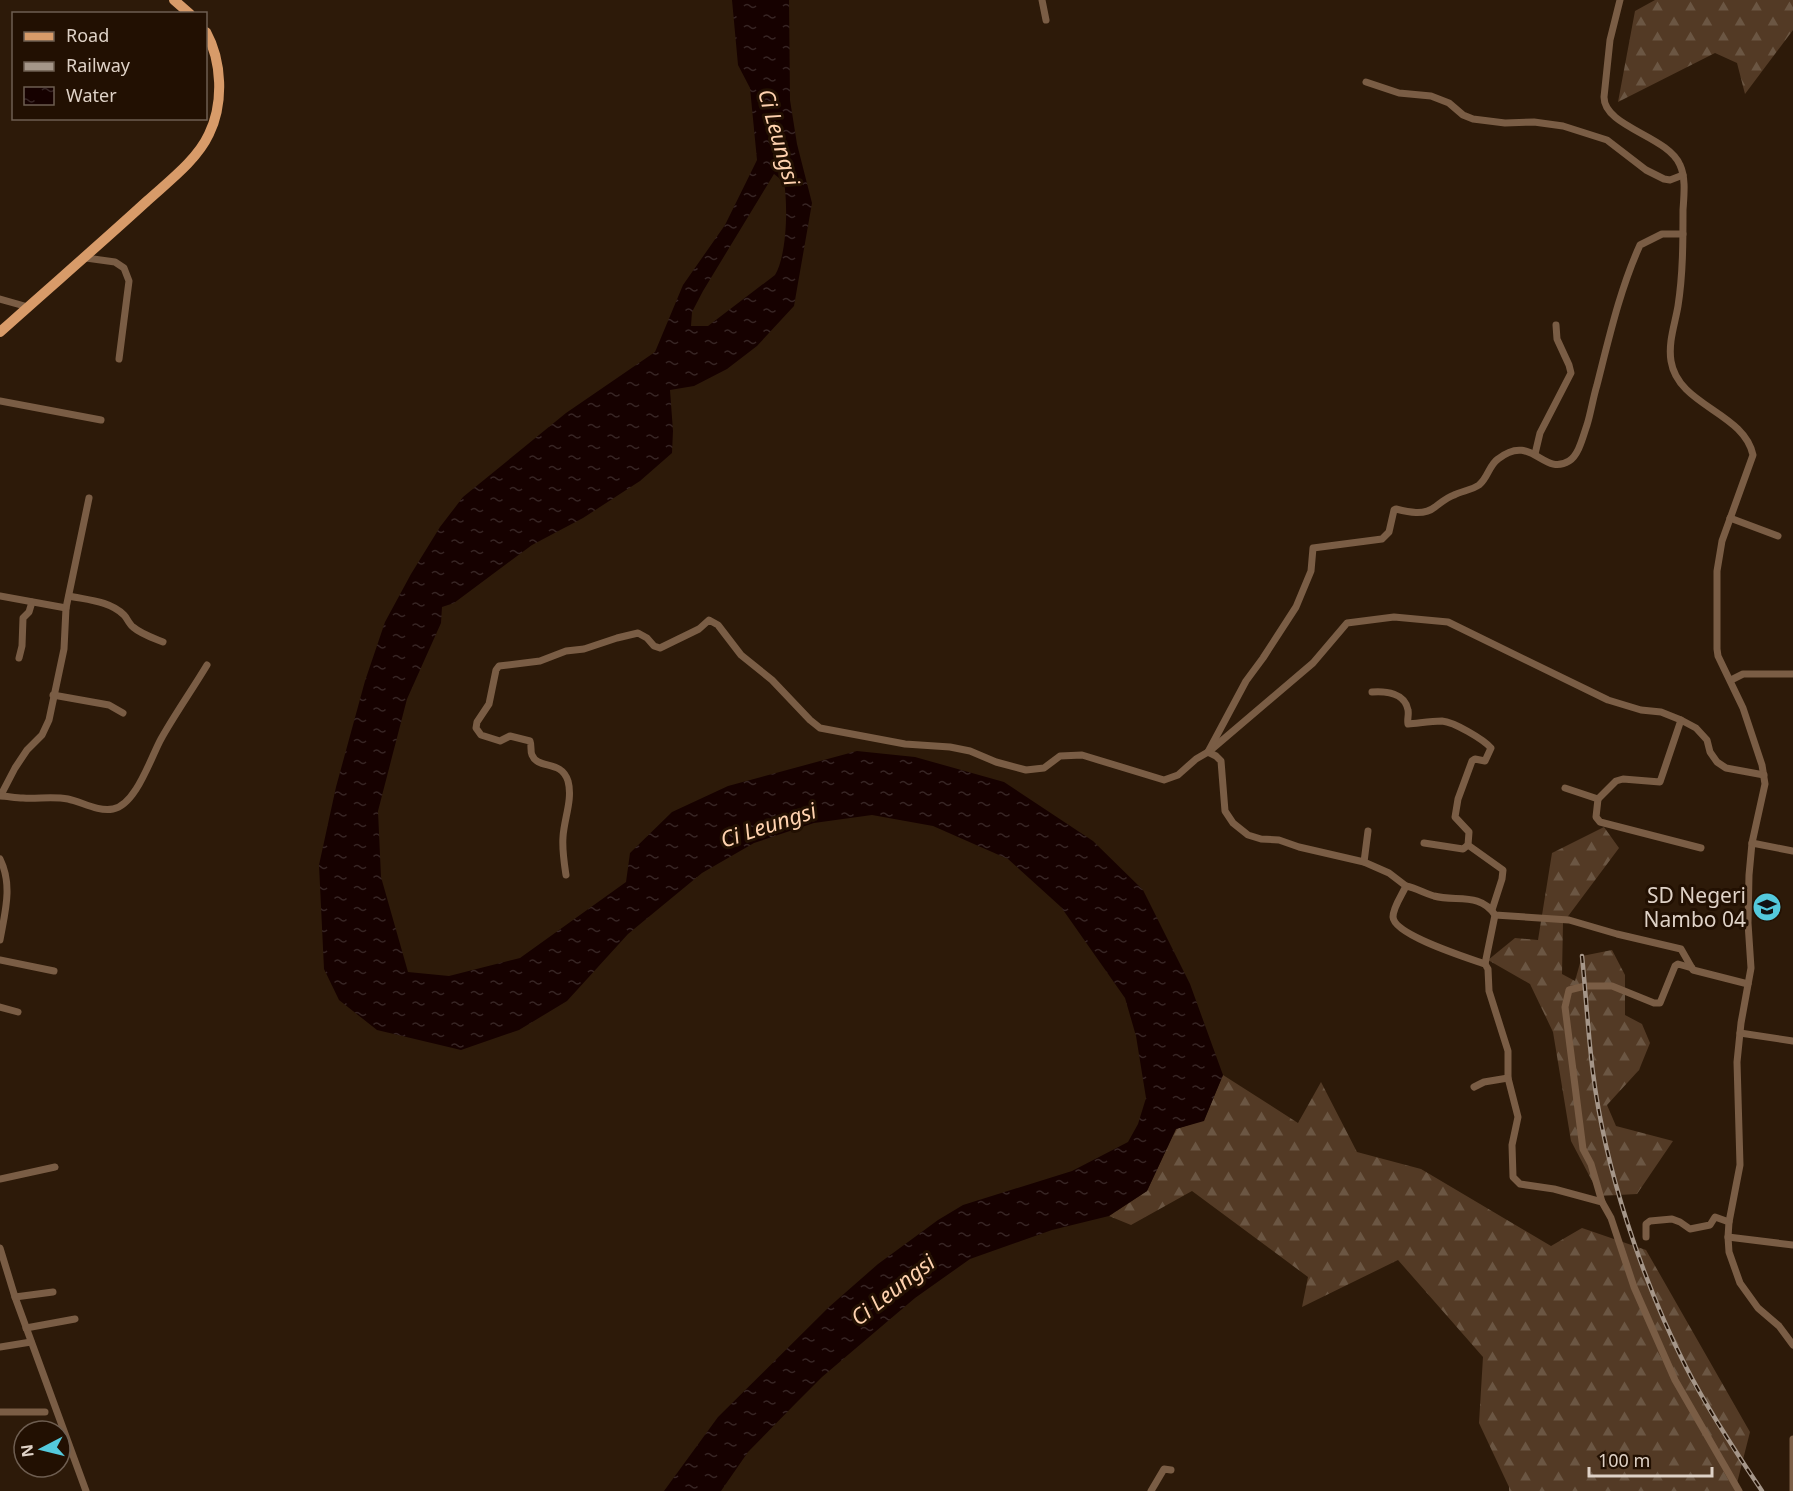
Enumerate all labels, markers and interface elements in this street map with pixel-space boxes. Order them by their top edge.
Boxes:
legend [12,12,207,120]
text: Road [66,23,109,47]
text: Railway [66,53,131,77]
text: Water [66,83,117,107]
water label: Ci Leungsi [752,85,808,189]
water label: Ci Leungsi [716,794,820,854]
place label: SD Negeri Nambo 04 [1644,881,1746,933]
school or university icon: SD Negeri Nambo 04 [1751,891,1783,923]
water label: Ci Leungsi [844,1246,941,1331]
north arrow [12,1419,72,1479]
scale bar [1589,1440,1712,1478]
text: N [15,1443,39,1459]
text: 100 m [1598,1448,1650,1472]

